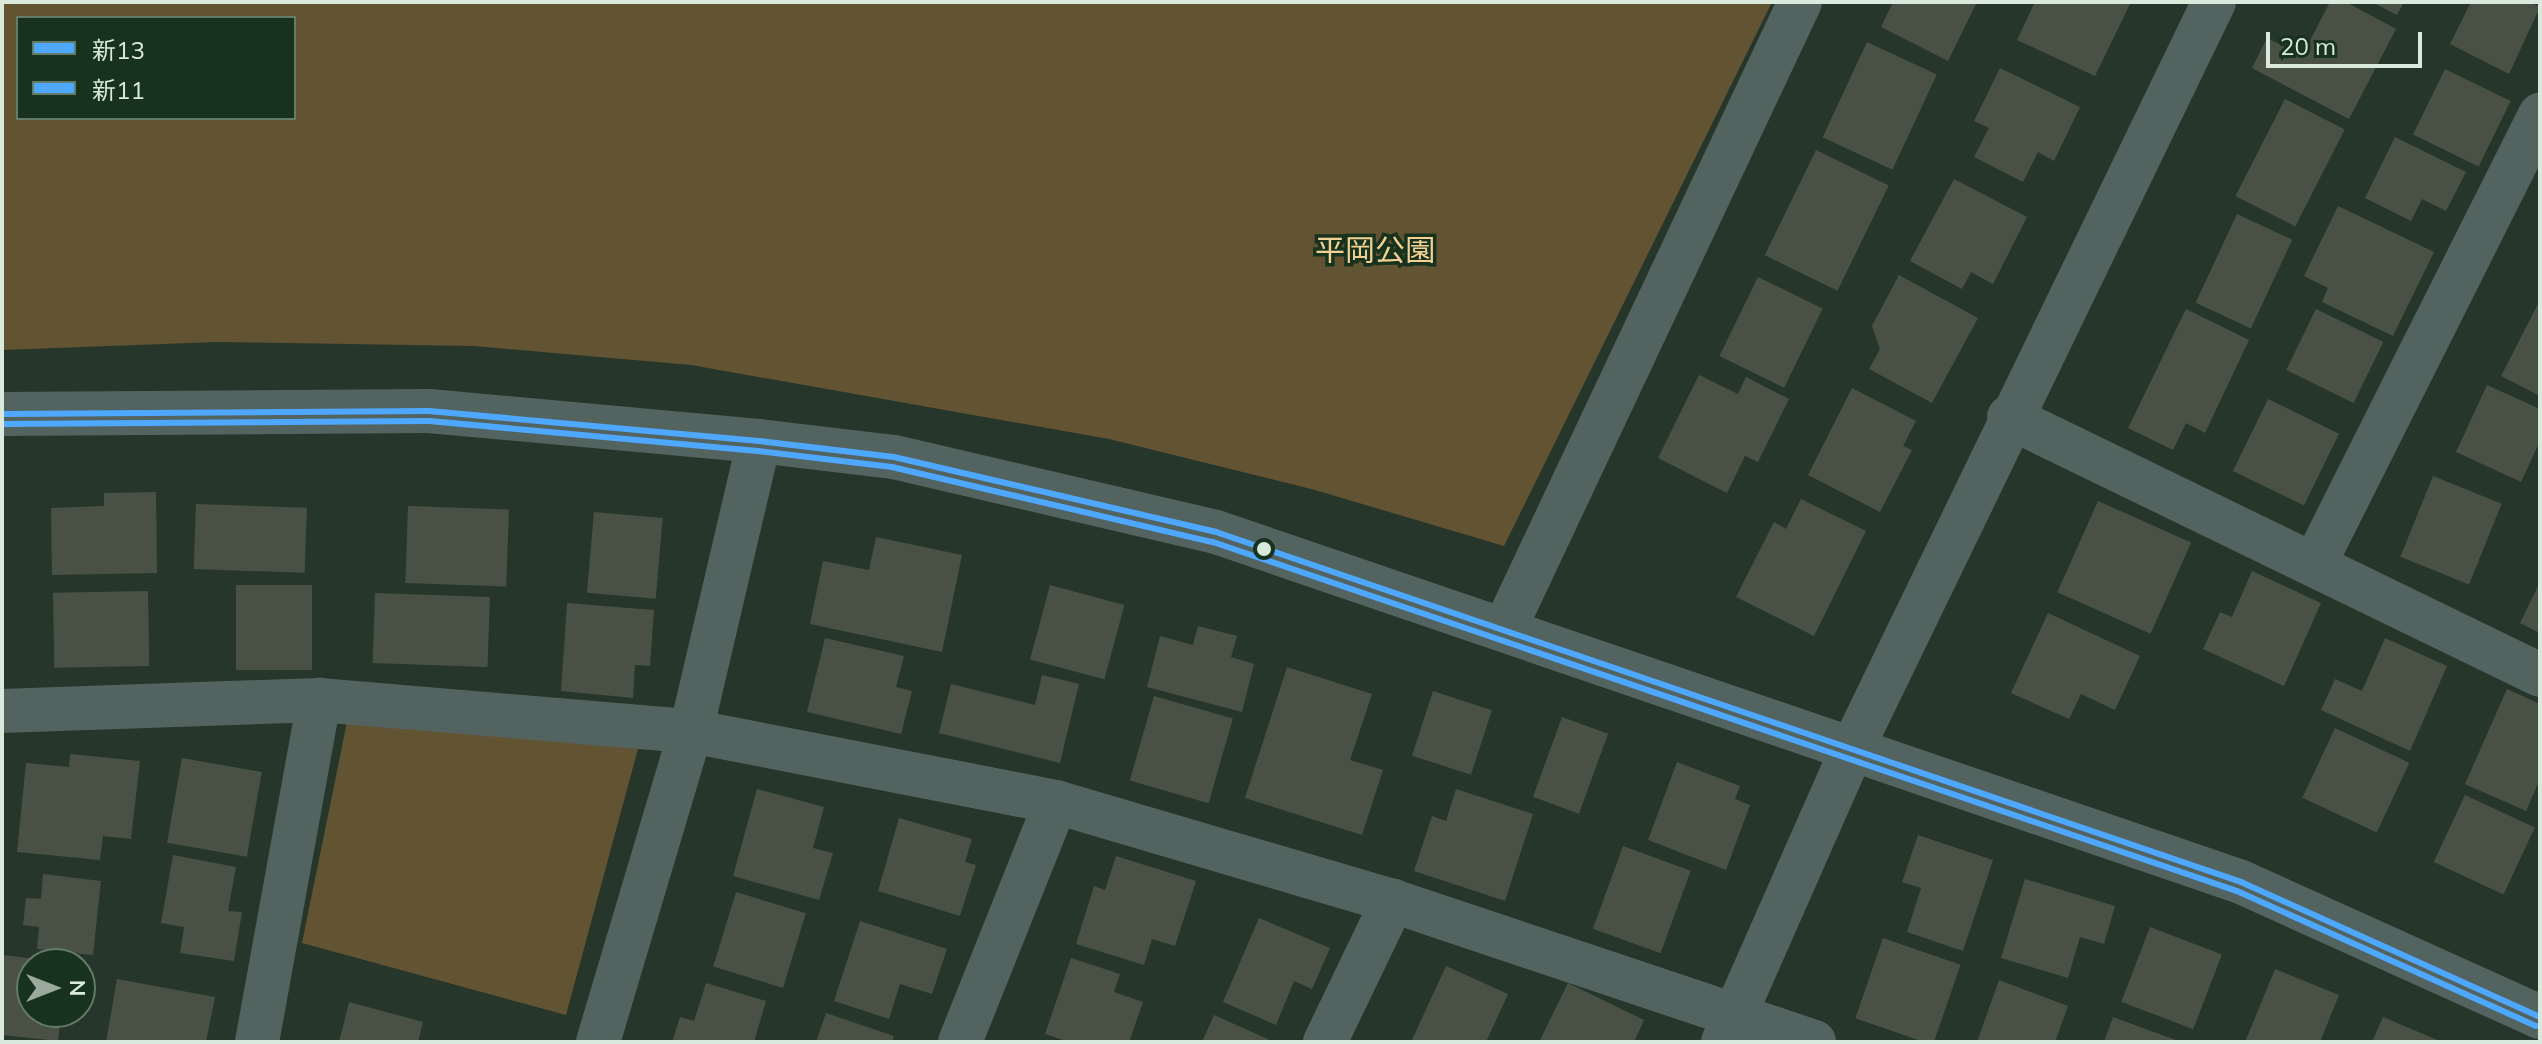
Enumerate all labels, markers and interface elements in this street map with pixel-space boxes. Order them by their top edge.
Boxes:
legend [16,16,296,120]
scale bar [2270,16,2426,66]
text: 20 m [2280,31,2336,61]
text: 新13 [92,35,145,65]
text: 新11 [92,75,145,105]
park label: 平岡公園 [1315,232,1435,268]
unlabelled marker [1256,541,1272,557]
north arrow [16,948,96,1028]
text: N [64,980,92,996]

